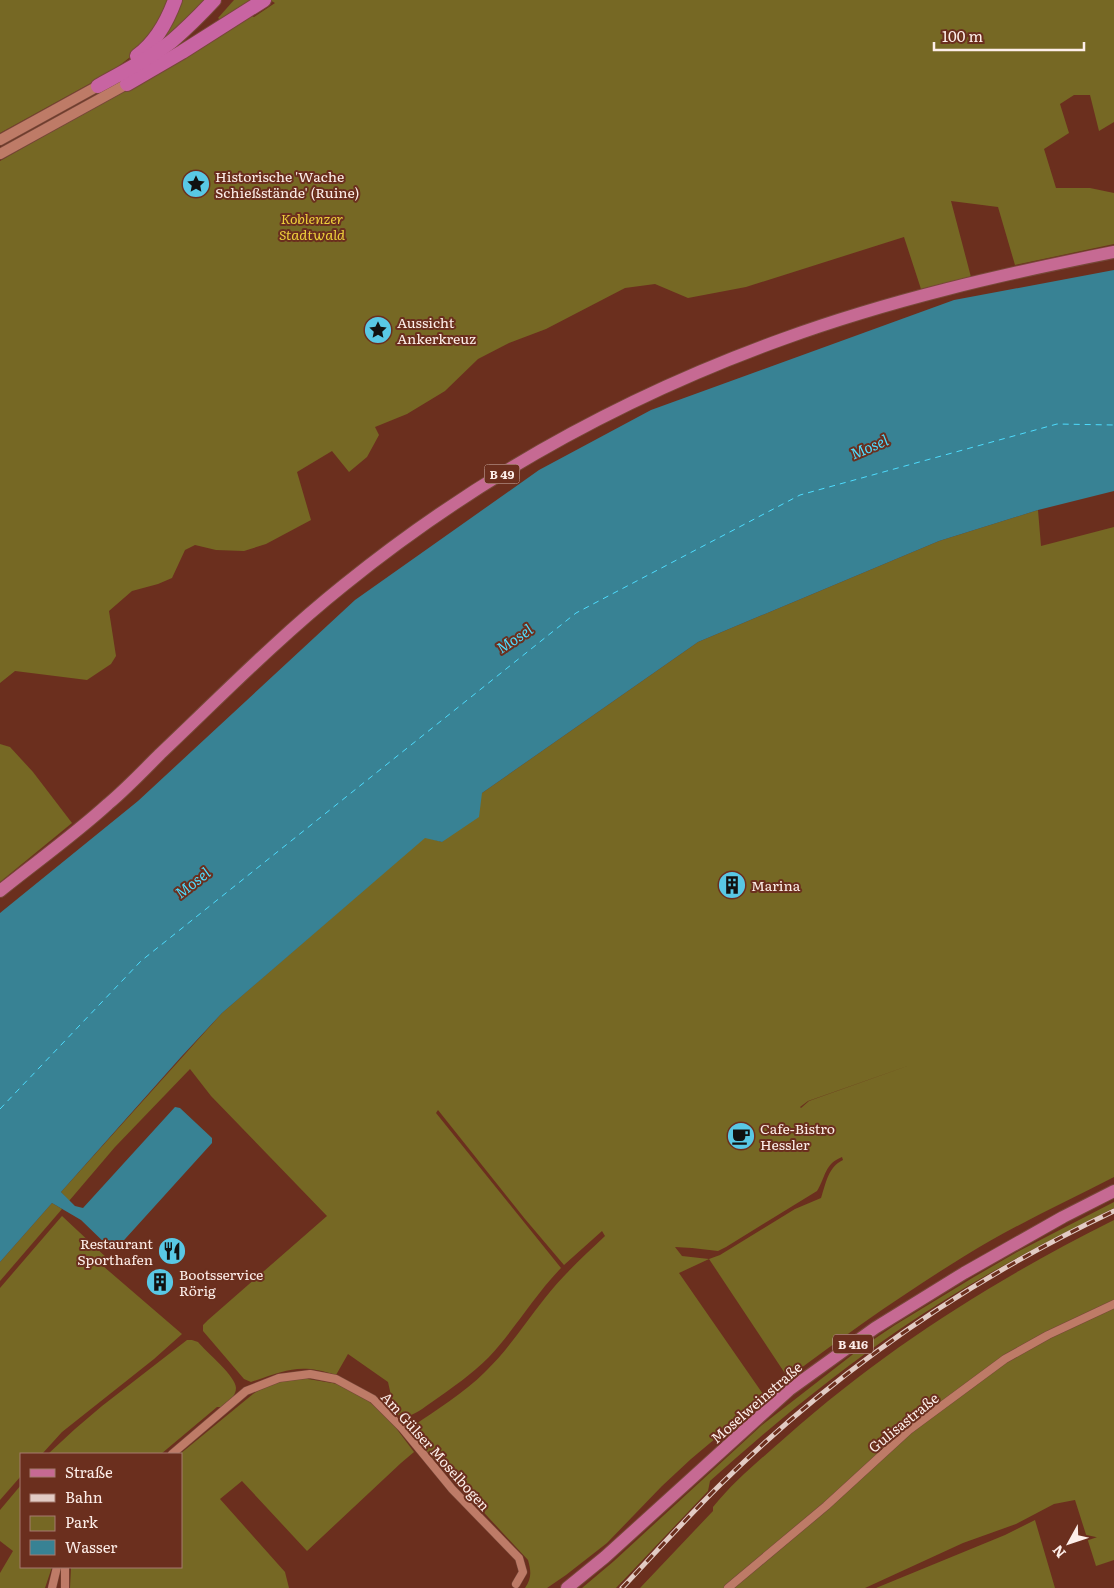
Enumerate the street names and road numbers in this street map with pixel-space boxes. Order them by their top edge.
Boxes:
road number: B 49 [484,464,520,484]
road number: B 416 [833,1335,873,1354]
street label: Moselweinstraße [706,1357,806,1447]
street label: Am Gülser Moselbogen [377,1387,495,1515]
street label: Gulisastraße [864,1387,942,1457]

